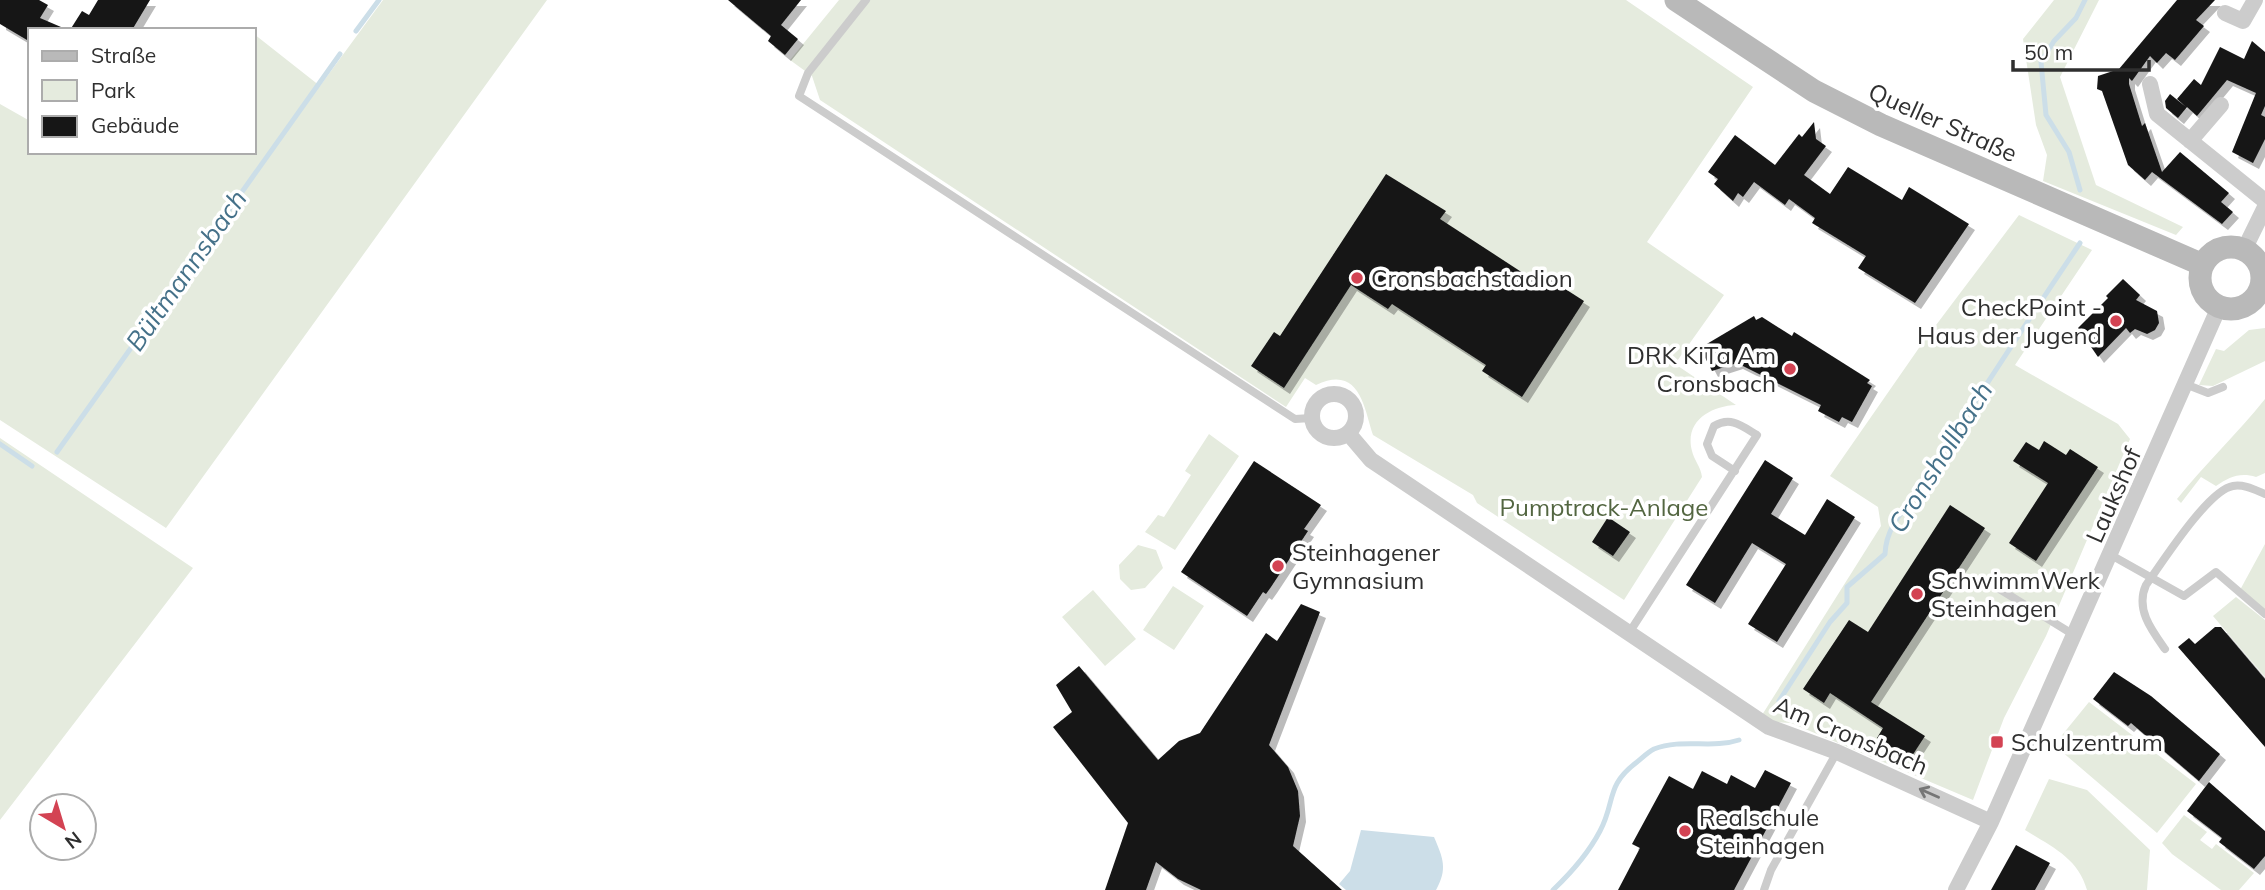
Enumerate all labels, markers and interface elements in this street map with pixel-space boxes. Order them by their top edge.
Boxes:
legend [28,28,256,154]
scale bar [2013,28,2150,72]
text: 50 m [2024,39,2073,65]
text: Straße [91,42,156,68]
street label: Queller Straße [1864,76,2022,168]
text: Park [91,77,135,103]
text: Gebäude [91,112,179,138]
water label: Bültmannsbach [118,183,254,357]
place label: Cronsbachstadion [1371,263,1573,293]
marker: Cronsbachstadion [1349,270,1365,286]
place label: CheckPoint - Haus der Jugend [1917,292,2102,350]
marker: CheckPoint - Haus der Jugend [2108,313,2124,329]
place label: DRK KiTa Am Cronsbach [1627,340,1776,398]
marker: DRK KiTa Am Cronsbach [1782,361,1798,377]
water label: Cronshollbach [1880,375,2000,539]
street label: Laukshof [2079,442,2148,547]
park label: Pumptrack-Anlage [1500,492,1708,522]
place label: Steinhagener Gymnasium [1292,537,1440,595]
marker: Steinhagener Gymnasium [1270,558,1286,574]
place label: SchwimmWerk Steinhagen [1931,565,2101,623]
marker: SchwimmWerk Steinhagen [1909,586,1925,602]
street label: Am Cronsbach [1769,689,1933,781]
place label: Schulzentrum [2011,727,2163,757]
marker: Schulzentrum [1989,734,2005,750]
one-way arrow [1919,786,1940,799]
north arrow [28,792,98,862]
place label: Realschule Steinhagen [1699,802,1825,860]
marker: Realschule Steinhagen [1677,823,1693,839]
text: N [60,827,87,854]

